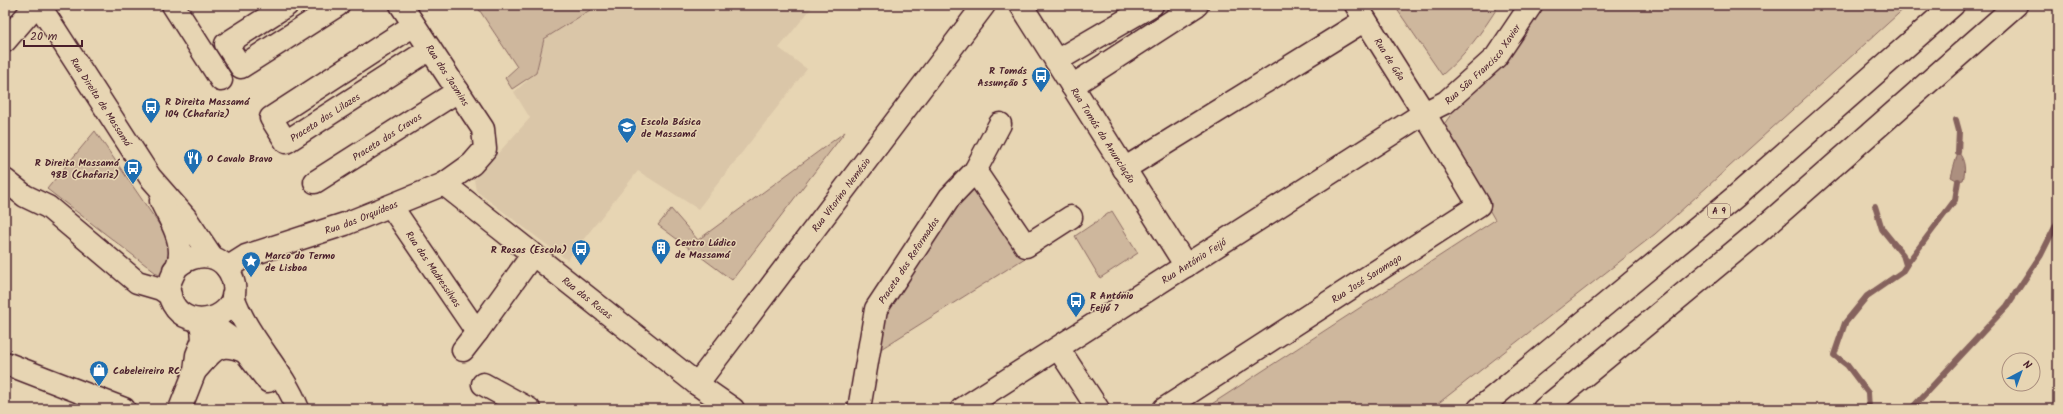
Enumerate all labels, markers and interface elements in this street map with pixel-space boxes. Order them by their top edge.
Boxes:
street label: Rua São Francisco Xavier [1441,21,1525,109]
scale bar [24,22,82,48]
text: 20 m [30,27,58,46]
street label: Rua de Gôa [1370,35,1409,84]
street label: Rua dos Jasmins [421,42,474,110]
street label: Rua Direita de Massamá [66,55,136,151]
place label: R Tomás Assunção 5 [977,63,1028,91]
bus stop icon: R Tomás Assunção 5 [1030,65,1052,93]
street label: Rua Tomás da Anunciação [1066,85,1139,187]
street label: Praceta dos Lilazes [287,89,364,147]
place label: R Direita Massamá 104 (Chafariz) [165,94,251,122]
bus stop icon: R Direita Massamá 104 (Chafariz) [140,96,162,124]
street label: Praceta dos Cravos [349,109,426,165]
place label: Escola Básica de Massamá [641,114,701,142]
school or university icon: Escola Básica de Massamá [616,116,638,144]
restaurant icon: O Cavalo Bravo [182,147,204,175]
place label: O Cavalo Bravo [207,151,273,167]
street label: Rua Vitorino Nemésio [808,154,875,236]
place label: R Direita Massamá 98B (Chafariz) [35,155,121,183]
bus stop icon: R Direita Massamá 98B (Chafariz) [122,157,144,185]
street label: Rua das Orquídeas [323,196,401,239]
road number: A 9 [1708,204,1730,218]
street label: Praceta dos Reformados [875,213,944,307]
street label: Rua das Madressilvas [401,228,465,311]
street label: Rua António Feijó [1158,234,1230,288]
place label: Centro Lúdico de Massamá [675,235,736,263]
building icon: Centro Lúdico de Massamá [650,237,672,265]
bus stop icon: R Rosas (Escola) [570,238,592,266]
place label: R Rosas (Escola) [491,242,567,258]
place label: Marco do Termo de Lisboa [265,248,336,276]
place icon: Marco do Termo de Lisboa [240,250,262,278]
street label: Rua José Saramago [1328,250,1406,308]
street label: Rua das Rosas [558,273,616,324]
place label: R António Feijó 7 [1090,288,1134,316]
bus stop icon: R António Feijó 7 [1065,290,1087,318]
north arrow [2001,352,2041,392]
text: N [2018,356,2035,374]
shop icon: Cabeleireiro RC [88,359,110,387]
place label: Cabeleireiro RC [113,363,180,379]

